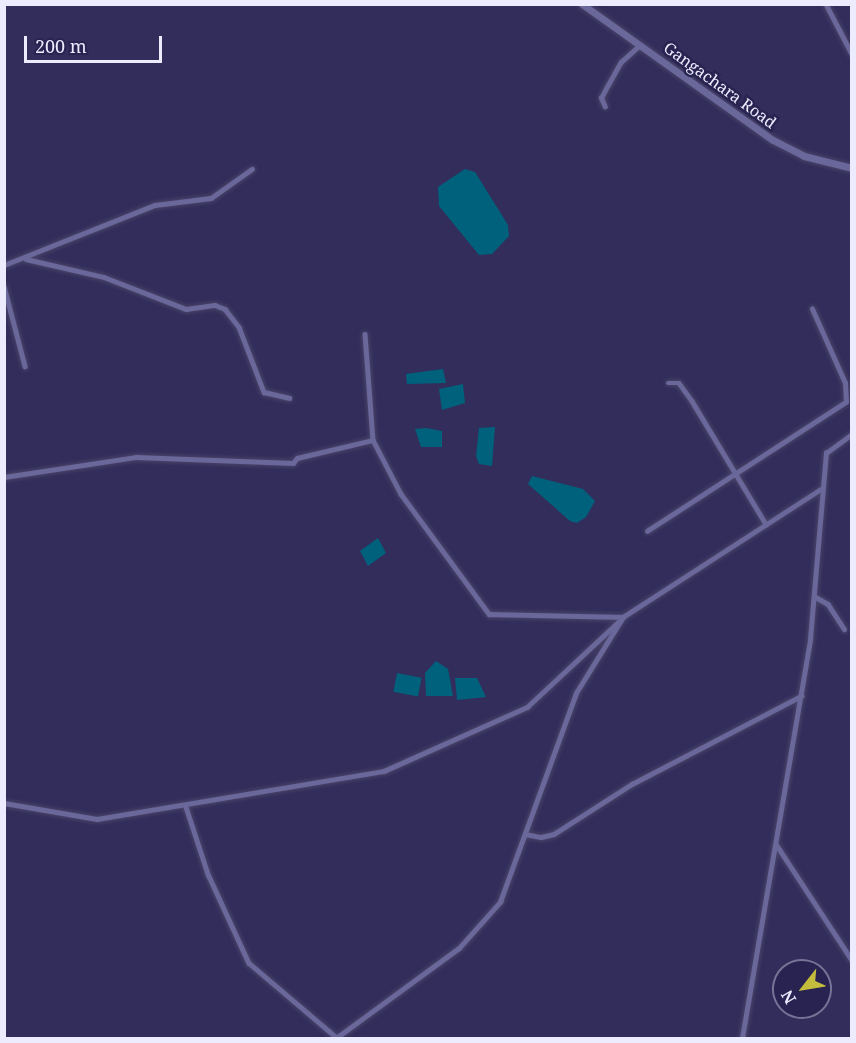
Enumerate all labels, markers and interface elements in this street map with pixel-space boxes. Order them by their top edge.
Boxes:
scale bar [27,24,165,62]
text: 200 m [35,34,87,58]
street label: Gangachara Road [660,38,780,132]
north arrow [772,959,832,1019]
text: N [776,986,801,1008]

